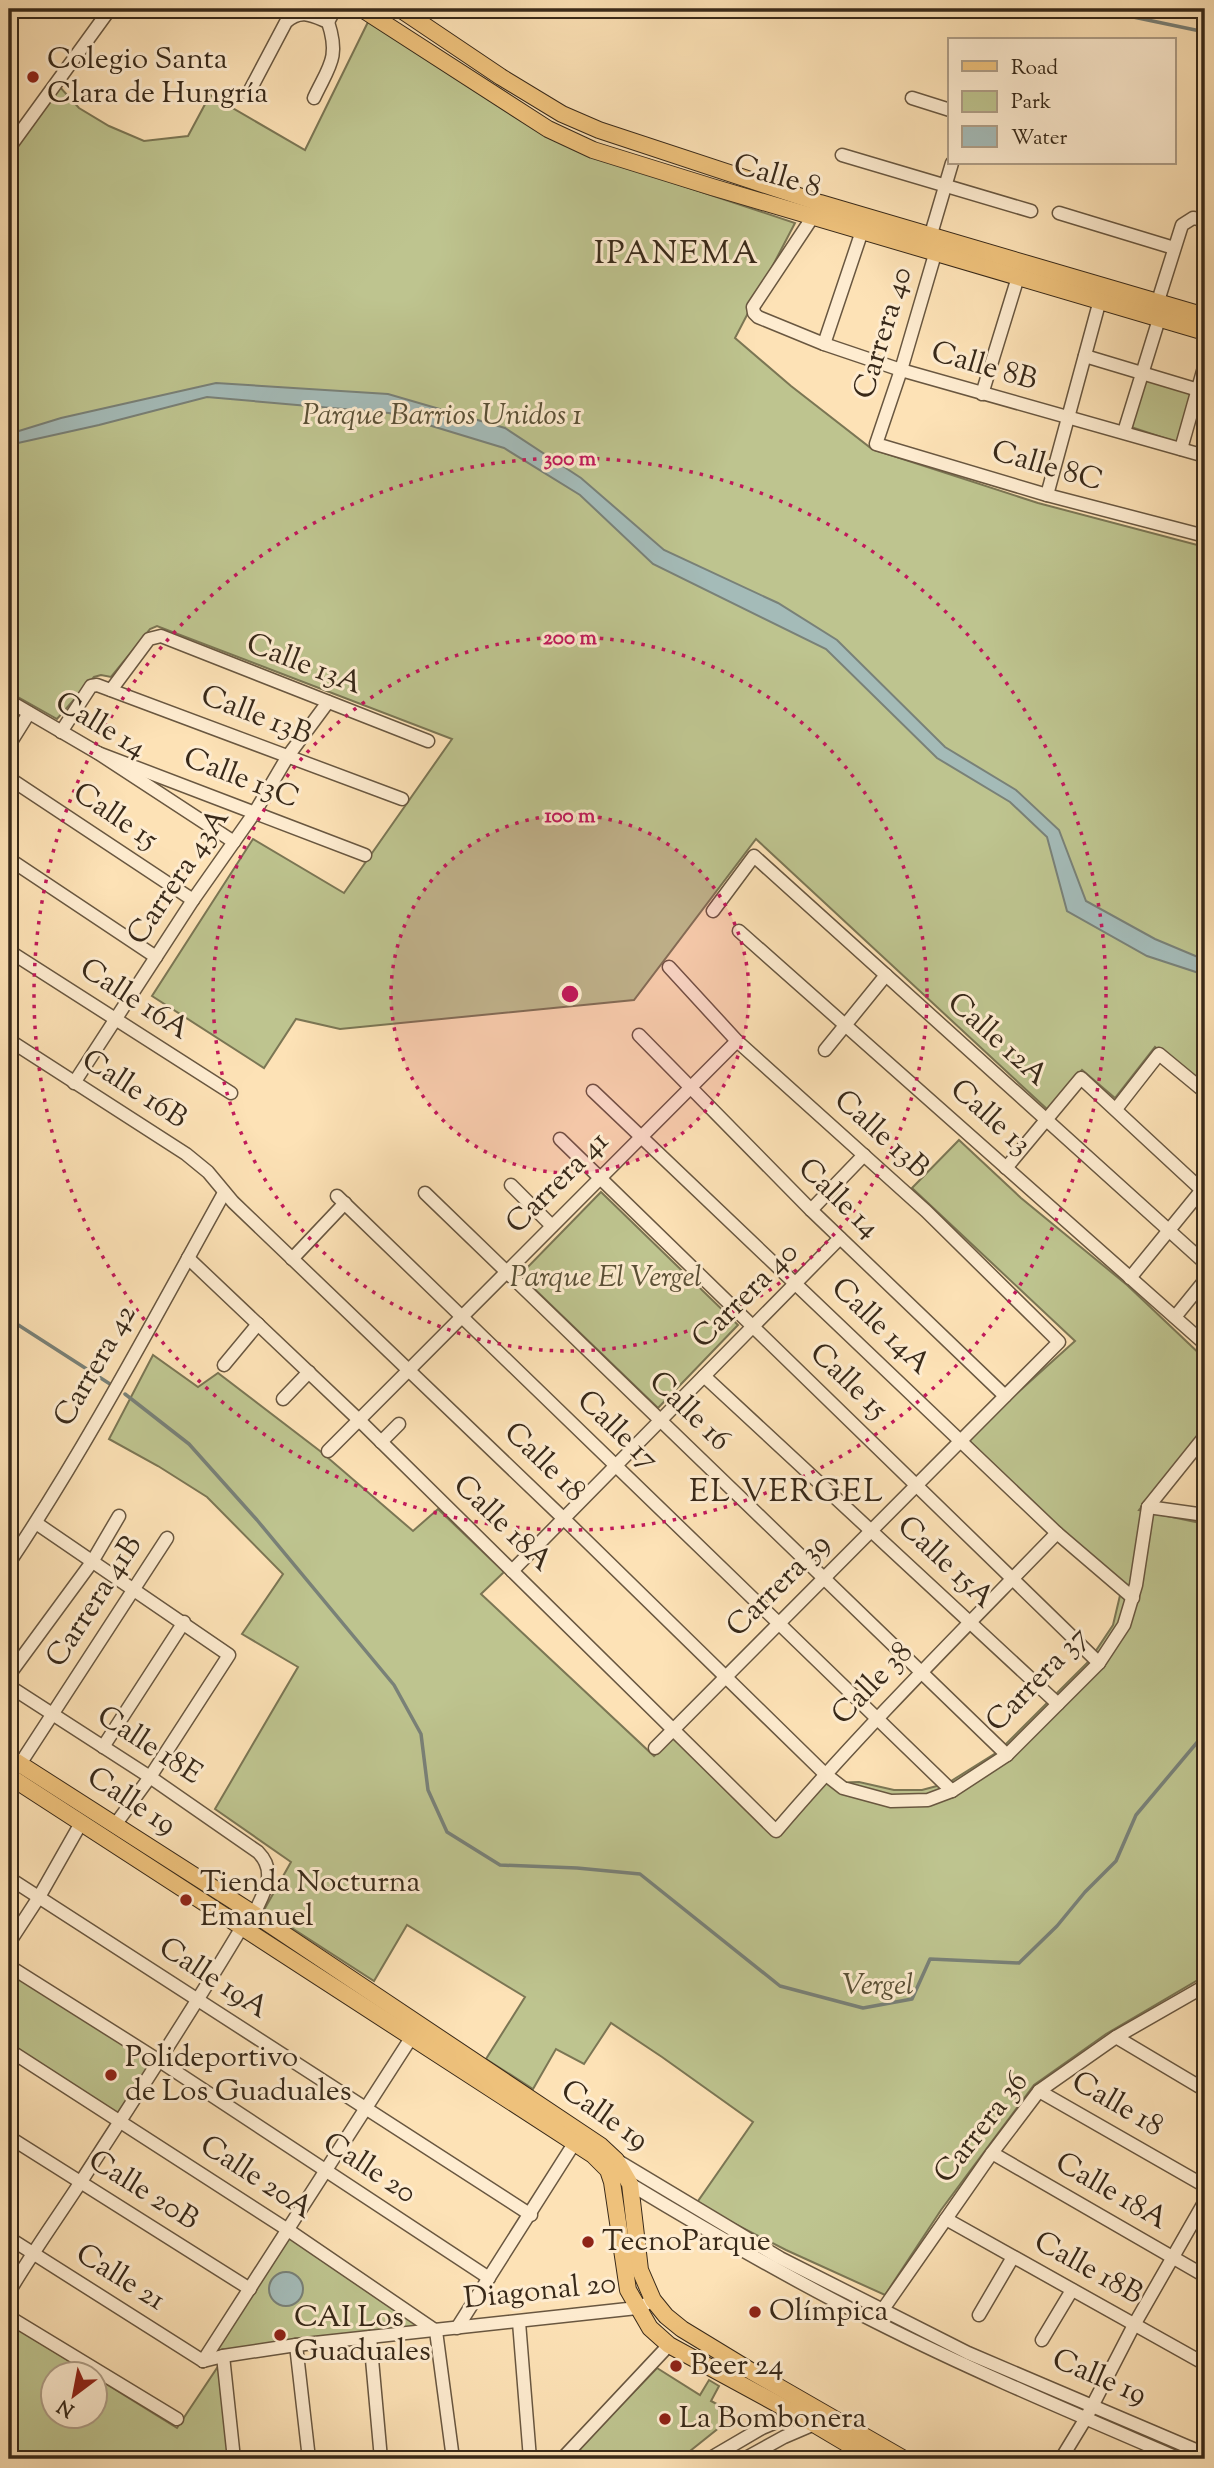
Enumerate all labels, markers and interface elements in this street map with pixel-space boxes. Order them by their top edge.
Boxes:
legend [948,38,1176,164]
place label: Colegio Santa Clara de Hungría [47,39,268,116]
text: Road [1011,54,1058,84]
marker: Colegio Santa Clara de Hungría [25,69,41,85]
text: Park [1011,88,1052,118]
text: Water [1011,124,1068,154]
street label: Calle 8 [728,144,826,210]
district label: IPANEMA [594,232,760,278]
street label: Carrera 40 [844,262,924,404]
street label: Calle 8B [926,331,1042,403]
park label: Parque Barrios Unidos 1 [302,395,582,438]
street label: Calle 8C [986,431,1108,503]
text: 300 m [544,445,597,475]
street label: Calle 13A [240,623,368,707]
text: 200 m [543,624,598,654]
street label: Calle 13B [194,675,318,757]
street label: Calle 14 [46,682,154,770]
street label: Calle 13C [177,737,305,821]
street label: Calle 15 [64,773,166,861]
street label: Carrera 43A [117,800,241,954]
text: 100 m [545,802,596,832]
street label: Calle 16A [71,948,197,1052]
centre of rings [558,982,582,1006]
street label: Calle 12A [937,983,1057,1097]
street label: Calle 16B [73,1040,195,1140]
street label: Calle 13 [940,1070,1040,1166]
street label: Calle 13B [824,1080,938,1190]
street label: Carrera 41 [497,1122,619,1244]
street label: Calle 14 [787,1149,889,1249]
street label: Carrera 40 [683,1233,809,1359]
park label: Parque El Vergel [510,1257,702,1300]
street label: Calle 14A [820,1268,940,1386]
street label: Carrera 42 [44,1297,148,1435]
street label: Calle 15 [799,1334,897,1430]
street label: Calle 16 [638,1362,740,1462]
street label: Calle 17 [566,1381,668,1481]
street label: Calle 18 [493,1413,595,1513]
street label: Calle 18A [443,1466,561,1582]
district label: EL VERGEL [689,1470,885,1516]
street label: Calle 15A [887,1507,1003,1619]
street label: Carrera 39 [717,1524,841,1648]
street label: Carrera 41B [36,1528,154,1676]
street label: Carrera 37 [977,1617,1099,1743]
street label: Calle 38 [822,1633,924,1735]
street label: Calle 18E [88,1696,210,1796]
street label: Calle 19 [78,1757,184,1847]
place label: Tienda Nocturna Emanuel [200,1862,420,1939]
marker: Tienda Nocturna Emanuel [178,1892,194,1908]
street label: Calle 19A [150,1927,276,2031]
park label: Vergel [842,1965,914,2008]
place label: Polideportivo de Los Guaduales [125,2037,352,2114]
street label: Calle 18 [1063,2061,1171,2149]
street label: Carrera 36 [924,2063,1040,2193]
marker: Polideportivo de Los Guaduales [103,2067,119,2083]
street label: Calle 19 [551,2070,657,2162]
street label: Calle 20 [314,2123,424,2215]
street label: Calle 20A [191,2125,321,2231]
street label: Calle 20B [79,2140,207,2242]
street label: Calle 18A [1047,2142,1175,2242]
place label: TecnoParque [602,2221,771,2264]
street label: Calle 18B [1026,2221,1150,2317]
street label: Calle 21 [67,2234,173,2322]
marker: TecnoParque [580,2234,596,2250]
street label: Diagonal 20 [462,2263,618,2321]
place label: Olímpica [769,2291,889,2334]
place label: CAI Los Guaduales [294,2297,431,2374]
marker: Olímpica [747,2304,763,2320]
marker: CAI Los Guaduales [272,2327,288,2343]
street label: Calle 19 [1045,2339,1153,2417]
place label: Beer 24 [690,2345,784,2388]
marker: Beer 24 [668,2358,684,2374]
north arrow [38,2360,108,2430]
text: N [53,2392,80,2423]
place label: La Bombonera [679,2398,867,2441]
marker: La Bombonera [657,2411,673,2427]

